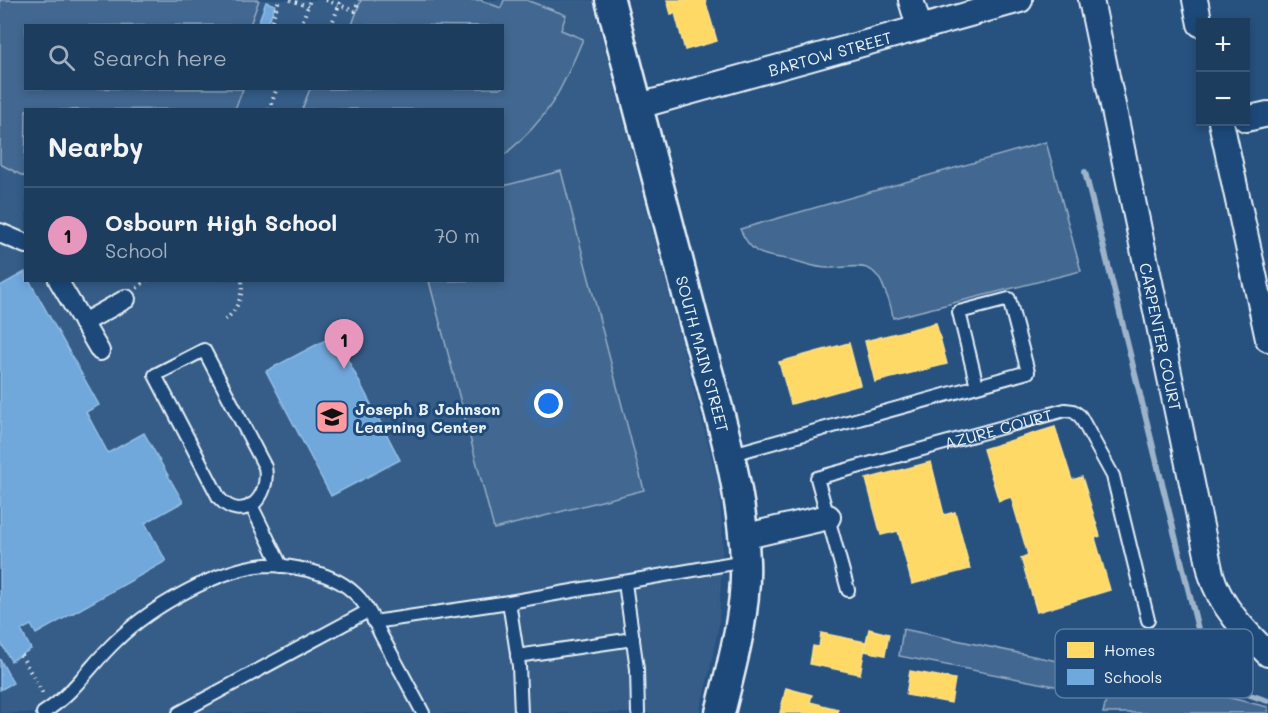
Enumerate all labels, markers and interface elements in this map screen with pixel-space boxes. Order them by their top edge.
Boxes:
map controls [1196,18,1250,126]
button: + [1196,18,1250,72]
search box [24,24,504,90]
street label: BARTOW STREET [766,26,894,80]
icon: search [45,41,78,74]
text: Search here [93,43,227,72]
button: − [1196,72,1250,126]
text: Nearby [48,130,143,164]
text: Osbourn High School [105,208,337,237]
text: 1 [63,222,72,248]
text: 70 m [434,222,480,248]
text: School [105,237,168,263]
street label: CARPENTER COURT [1136,261,1187,413]
street label: SOUTH MAIN STREET [672,273,734,434]
pin: 1 [324,320,364,369]
your location [534,389,563,418]
place label: Joseph B Johnson Learning Center [355,398,500,437]
school or university icon: Joseph B Johnson Learning Center [314,399,350,435]
street label: AZURE COURT [942,404,1055,453]
legend [1055,629,1253,698]
text: Homes [1104,639,1155,660]
text: Schools [1104,666,1162,687]

